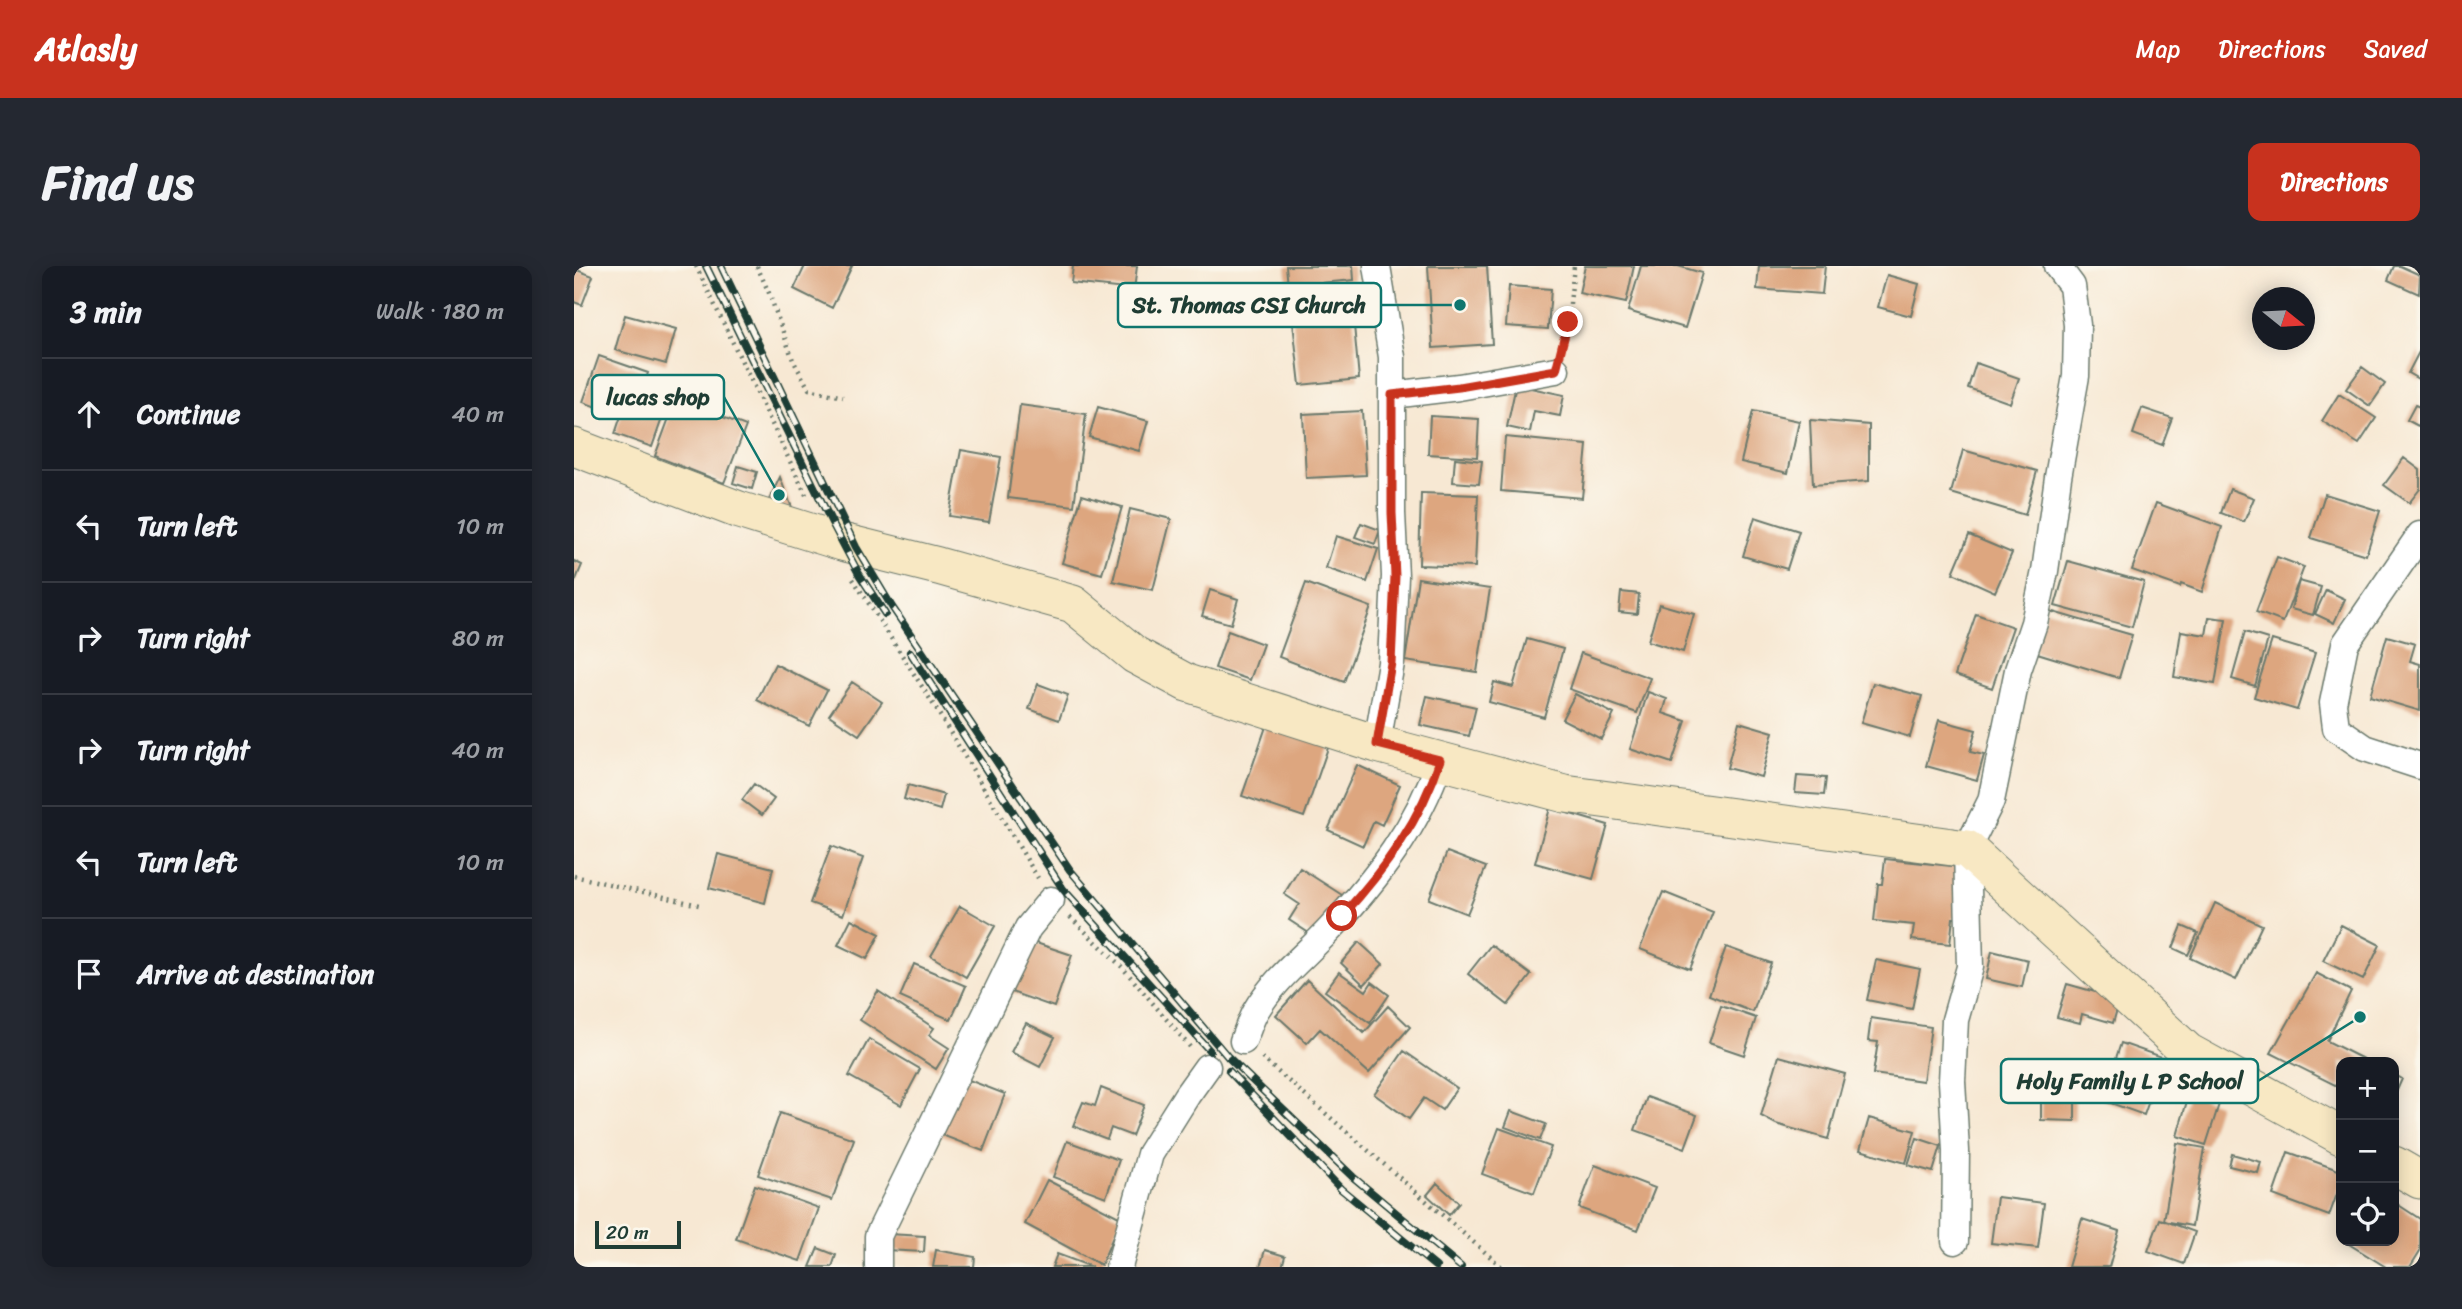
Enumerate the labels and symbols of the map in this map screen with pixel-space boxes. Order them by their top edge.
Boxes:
callout: St. Thomas CSI Church [1118,283,1381,327]
text: St. Thomas CSI Church [1131,285,1366,326]
north arrow [2252,287,2315,350]
route end [1552,306,1583,337]
callout: lucas shop [592,375,724,419]
text: lucas shop [605,377,710,418]
route start [1326,900,1357,931]
callout: Holy Family L P School [2001,1059,2258,1103]
text: Holy Family L P School [2016,1061,2245,1102]
scale bar [595,1218,681,1250]

